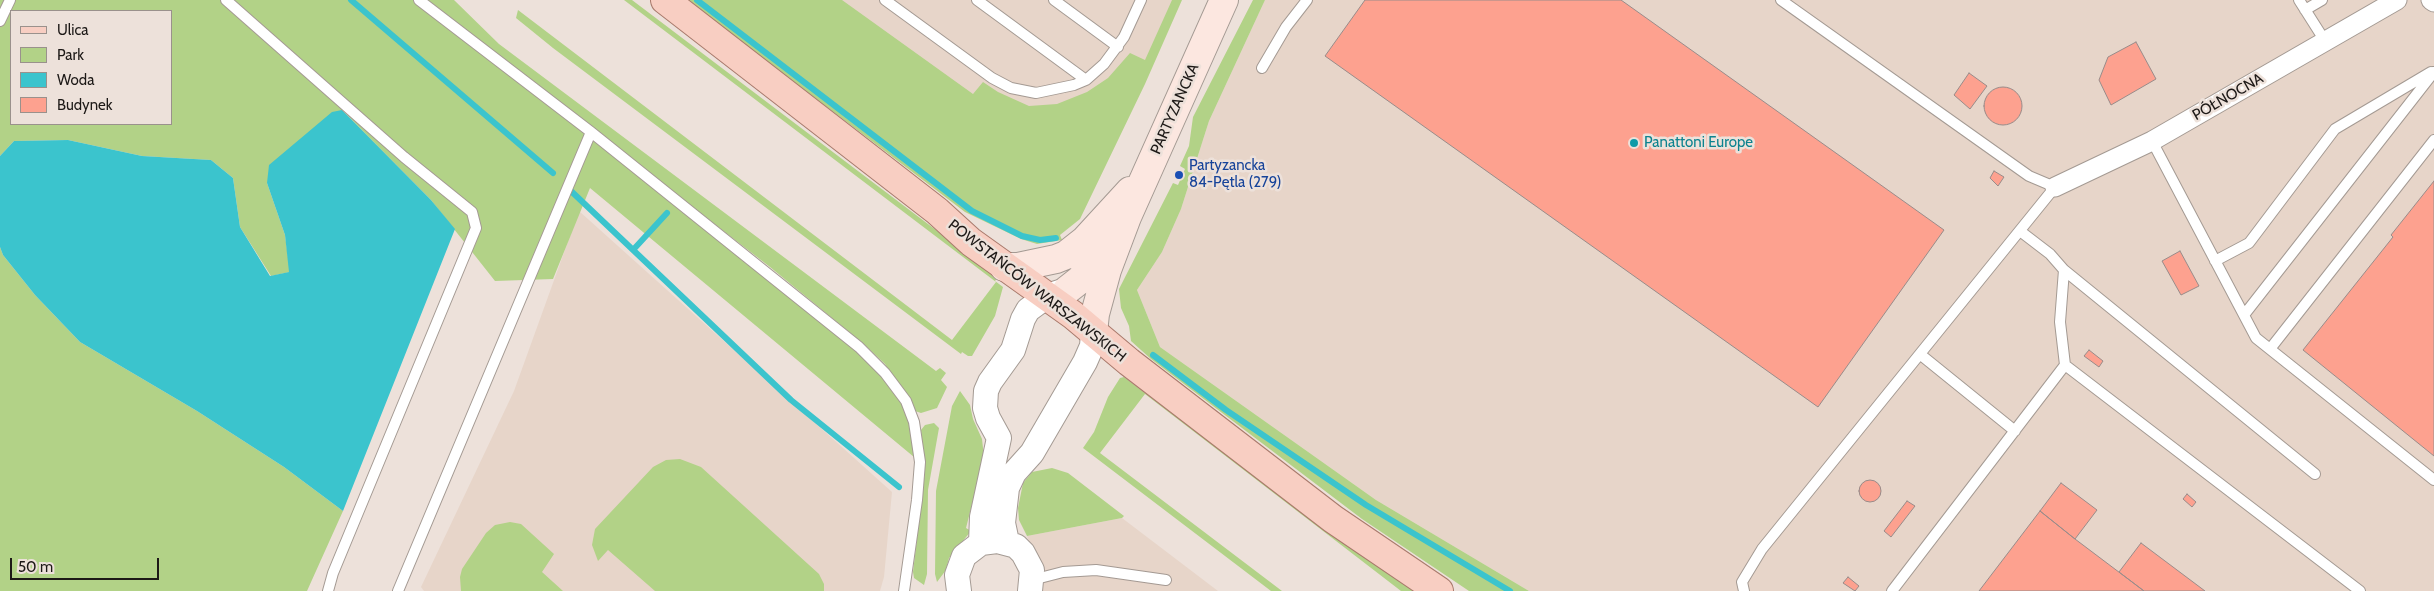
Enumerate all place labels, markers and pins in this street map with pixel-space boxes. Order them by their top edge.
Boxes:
place label: Panattoni Europe [1644,134,1753,152]
marker: Panattoni Europe [1628,137,1640,149]
place label: Partyzancka 84-Pętla (279) [1189,157,1282,192]
marker: Partyzancka 84-Pętla (279) [1173,169,1185,181]

